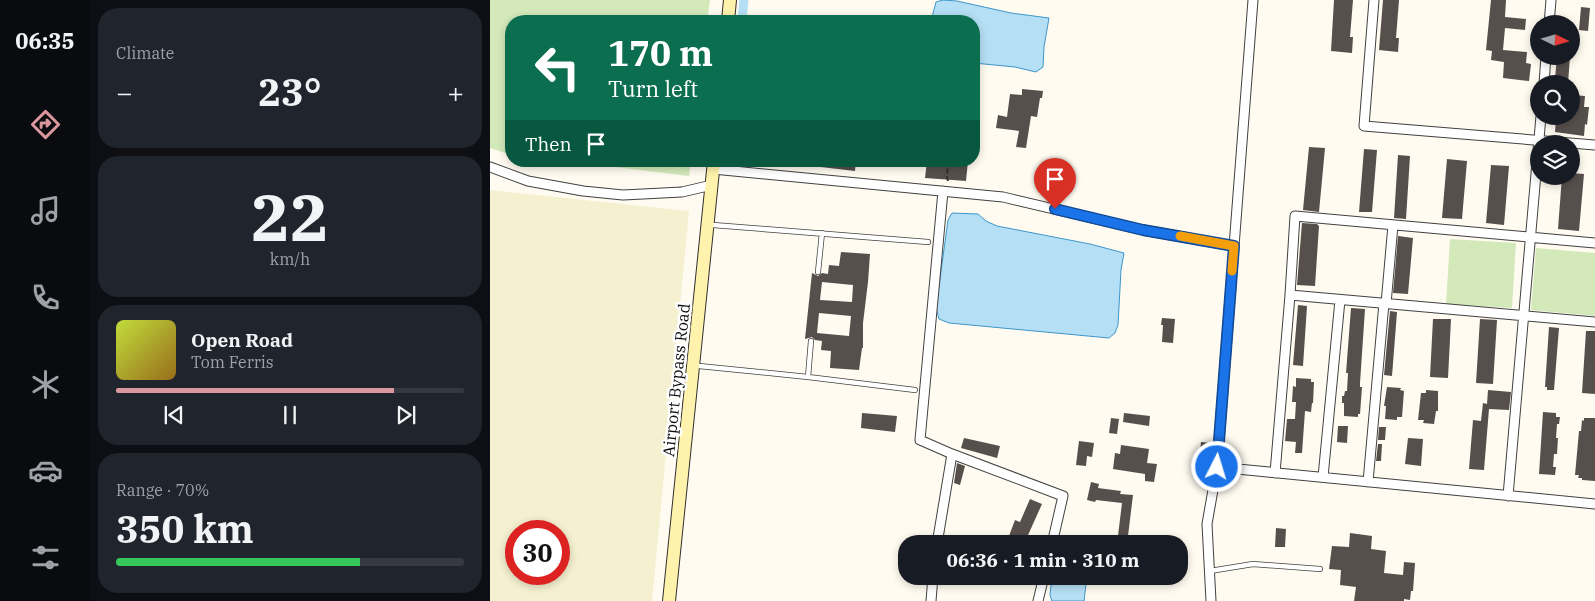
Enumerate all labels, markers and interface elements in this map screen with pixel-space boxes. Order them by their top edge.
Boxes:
north arrow [1530,15,1580,65]
map controls [1530,15,1580,185]
text: 06:35 [15,26,75,55]
text: 170 m [608,30,713,76]
icon: left [525,35,590,100]
text: Climate [116,43,174,63]
text: 23° [258,67,322,116]
text: − [116,74,133,111]
text: + [447,74,464,111]
text: Turn left [608,74,698,103]
button: search [1530,75,1580,125]
icon: directions [28,107,63,142]
icon: arrive [582,130,610,158]
text: Then [525,132,572,156]
button: layers [1530,135,1580,185]
pin [1034,158,1076,209]
icon: arrive [1041,165,1069,193]
text: 22 [251,174,329,259]
icon: music [28,193,63,228]
text: km/h [270,249,310,269]
icon: phone [28,280,63,315]
street label: Airport Bypass Road [658,302,694,458]
text: Open Road [191,328,293,352]
text: Tom Ferris [191,352,274,372]
icon: climate [28,367,63,402]
icon: previous [160,401,188,429]
icon: pause [276,401,304,429]
icon: next [392,401,420,429]
position arrow [1190,440,1242,492]
icon: car [28,453,63,488]
text: Range · 70% [116,480,209,500]
text: 350 km [116,504,254,553]
speed limit sign: 30 [505,520,570,585]
icon: filters [28,540,63,575]
text: 06:36 · 1 min · 310 m [947,548,1139,572]

